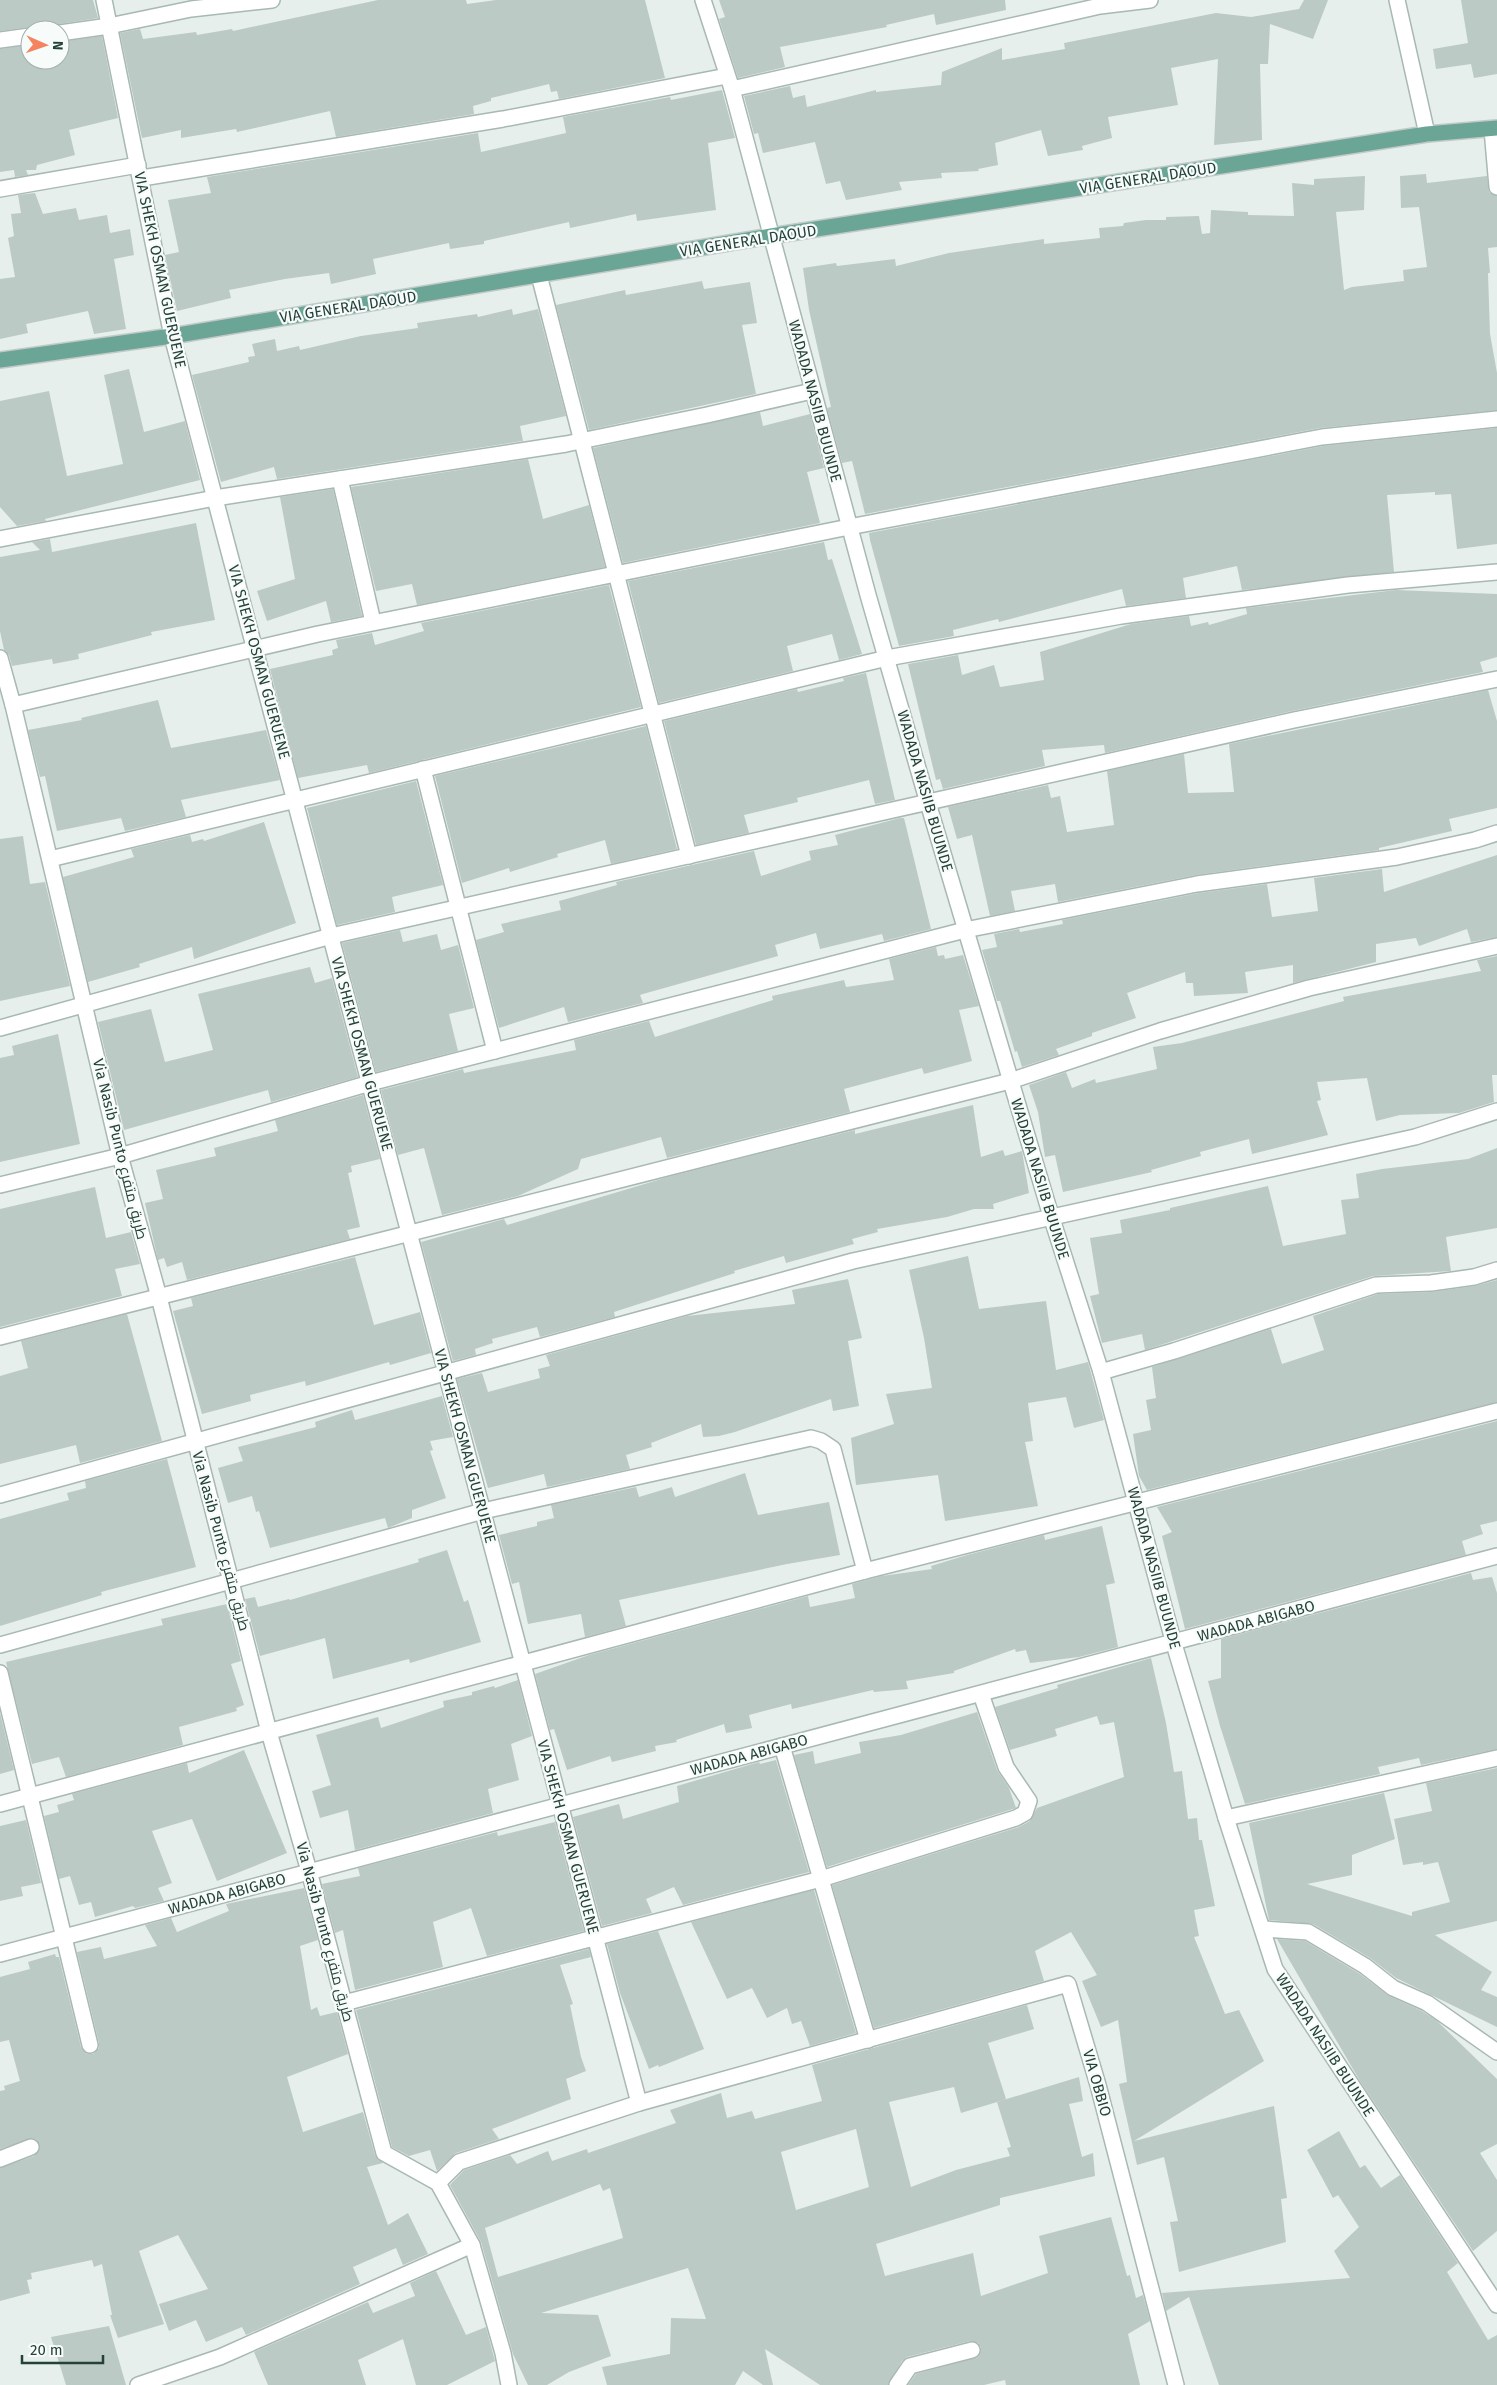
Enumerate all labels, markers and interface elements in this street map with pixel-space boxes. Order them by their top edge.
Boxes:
north arrow [20,20,70,70]
text: N [49,40,66,50]
street label: VIA GENERAL DAOUD [1078,158,1218,198]
street label: VIA SHEKH OSMAN GUERUENE [130,170,190,370]
street label: VIA GENERAL DAOUD [678,221,818,261]
street label: VIA GENERAL DAOUD [278,287,418,327]
street label: WADADA NASIIB BUUNDE [785,318,845,484]
street label: VIA SHEKH OSMAN GUERUENE [224,563,294,761]
street label: WADADA NASIIB BUUNDE [893,708,957,874]
street label: VIA SHEKH OSMAN GUERUENE [327,955,397,1153]
street label: Via Nasib Punto طريق متفرع [87,1057,151,1242]
street label: WADADA NASIIB BUUNDE [1007,1096,1073,1262]
street label: VIA SHEKH OSMAN GUERUENE [430,1347,500,1545]
street label: Via Nasib Punto طريق متفرع [186,1449,254,1633]
street label: WADADA NASIIB BUUNDE [1124,1485,1184,1651]
street label: WADADA ABIGABO [1195,1597,1317,1645]
street label: WADADA ABIGABO [688,1731,810,1779]
street label: VIA SHEKH OSMAN GUERUENE [533,1738,603,1936]
street label: Via Nasib Punto طريق متفرع [290,1840,358,2024]
street label: WADADA ABIGABO [166,1870,288,1918]
street label: WADADA NASIIB BUUNDE [1272,1970,1378,2120]
street label: VIA OBBIO [1079,2047,1115,2119]
scale bar [22,2332,104,2364]
text: 20 m [30,2341,63,2359]

